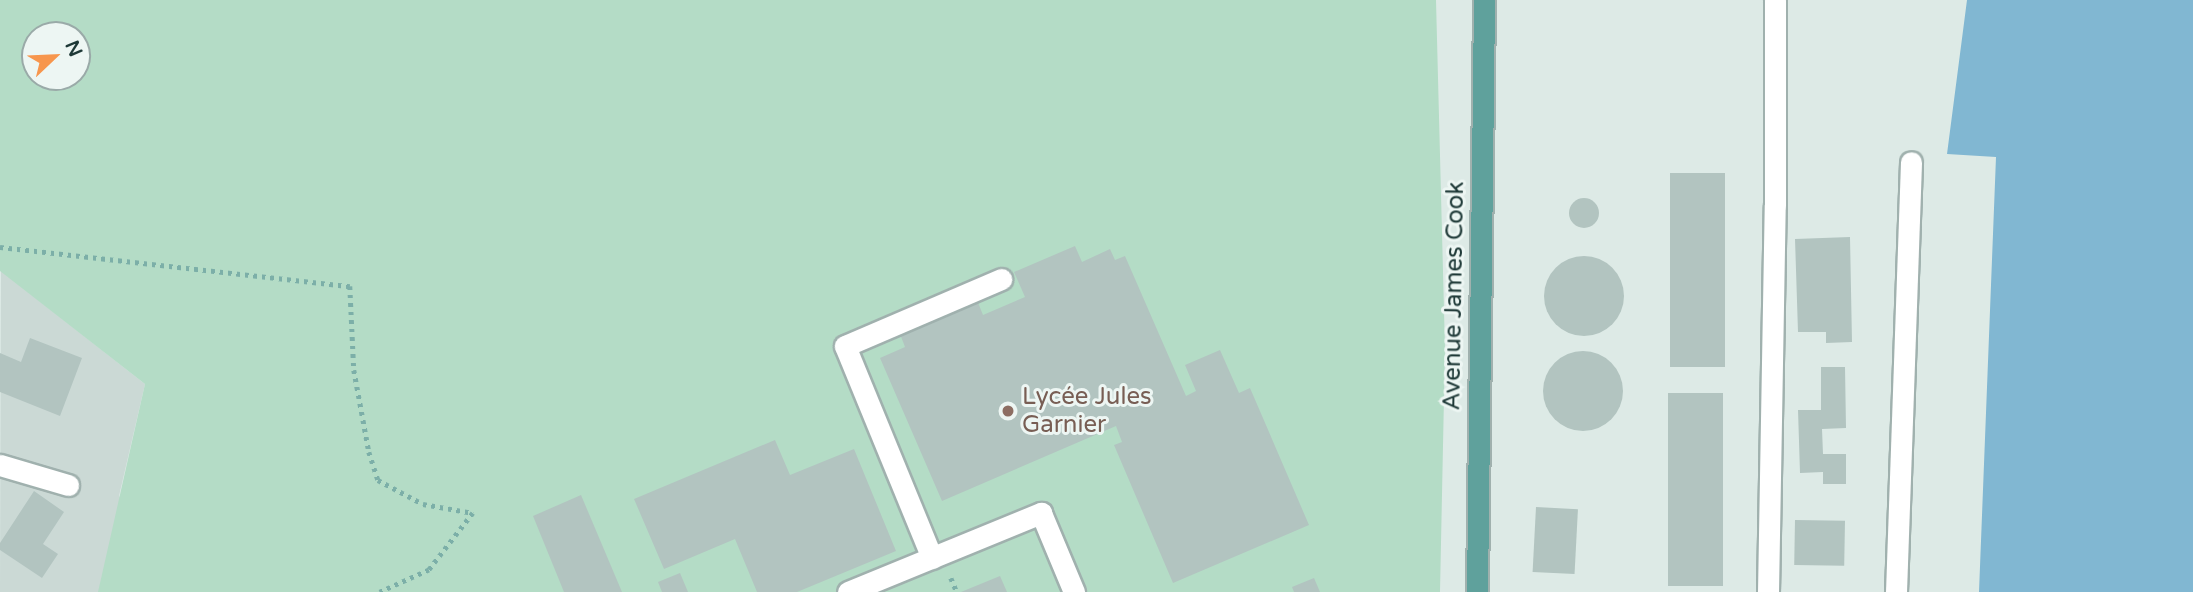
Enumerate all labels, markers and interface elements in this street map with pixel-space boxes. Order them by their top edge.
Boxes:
north arrow [21,21,91,91]
text: N [60,37,87,60]
street label: Avenue James Cook [1438,181,1470,411]
place label: Lycée Jules Garnier [1022,383,1152,439]
marker: Lycée Jules Garnier [1000,403,1016,419]

